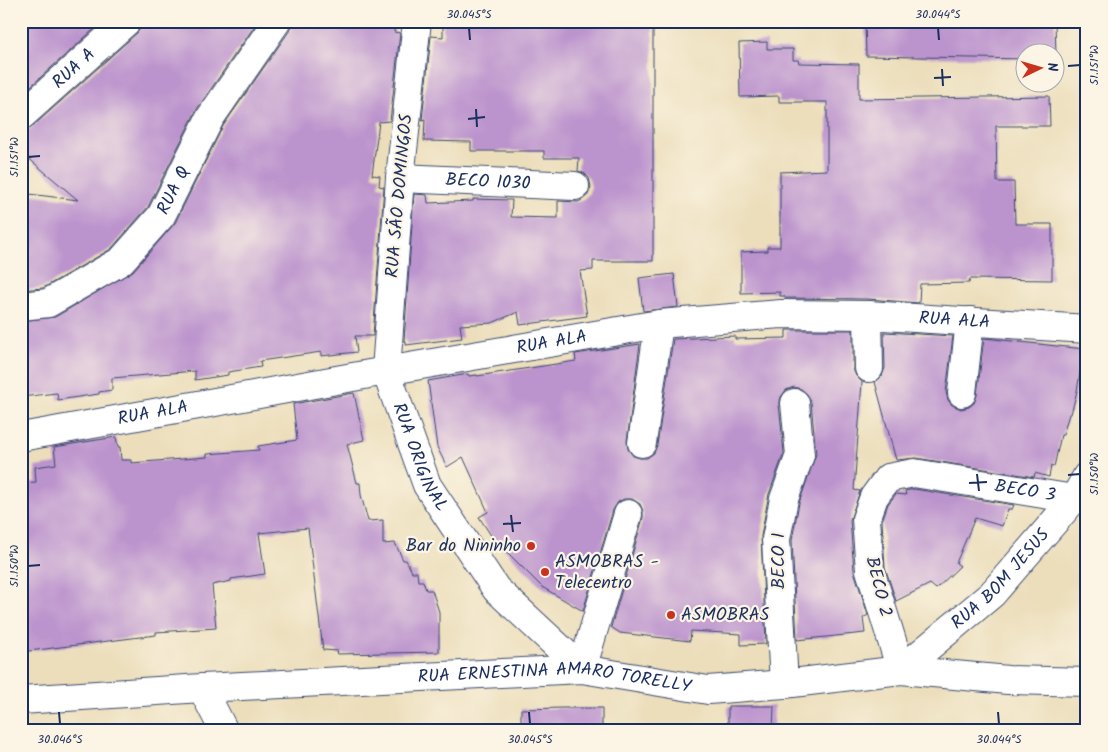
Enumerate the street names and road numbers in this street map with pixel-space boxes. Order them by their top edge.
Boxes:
street label: RUA A [45,41,102,96]
street label: RUA SÃO DOMINGOS [378,112,422,279]
street label: RUA Q [149,161,198,220]
street label: BECO 1030 [445,166,531,198]
street label: RUA ALA [918,304,991,337]
street label: RUA ALA [514,322,589,363]
street label: RUA ALA [115,393,191,434]
street label: RUA ORIGINAL [384,399,455,518]
street label: BECO 3 [993,472,1058,510]
street label: RUA BOM JESUS [945,522,1057,637]
street label: BECO 1 [765,533,794,589]
street label: BECO 2 [856,554,900,620]
street label: RUA ERNESTINA AMARO TORELLY [417,655,694,702]

